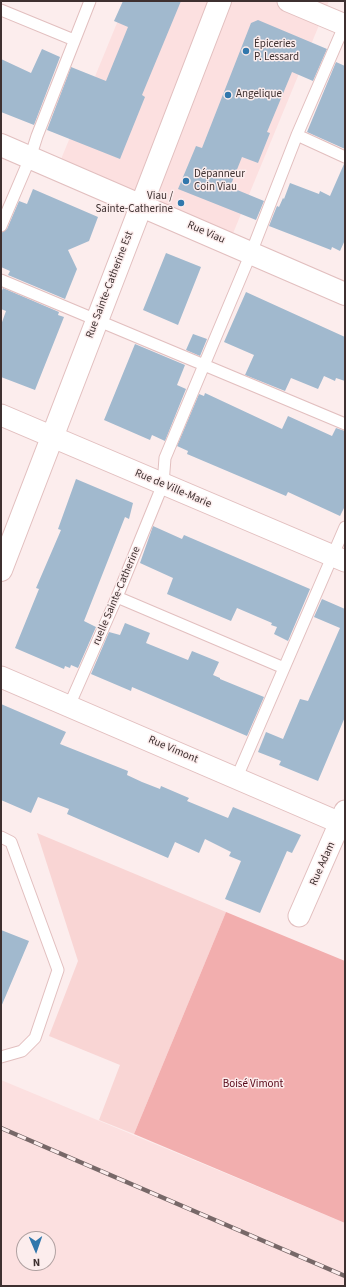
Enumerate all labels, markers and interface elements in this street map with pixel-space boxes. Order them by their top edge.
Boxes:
place label: Épiceries P. Lessard [254,38,299,64]
marker: Épiceries P. Lessard [241,46,251,56]
place label: Angelique [236,88,282,102]
marker: Angelique [223,90,233,100]
place label: Dépanneur Coin Viau [194,168,245,194]
marker: Dépanneur Coin Viau [181,176,191,186]
place label: Viau / Sainte-Catherine [95,190,173,216]
marker: Viau / Sainte-Catherine [176,198,186,208]
street label: Rue Viau [185,219,227,247]
street label: Rue Sainte-Catherine Est [83,230,137,340]
street label: Rue de Ville-Marie [133,467,213,511]
street label: ruelle Sainte-Catherine [90,545,144,647]
street label: Rue Vimont [146,734,200,766]
street label: Rue Adam [307,840,339,888]
park label: Boisé Vimont [223,1078,283,1092]
north arrow [16,1231,56,1271]
text: N [32,1255,40,1270]

